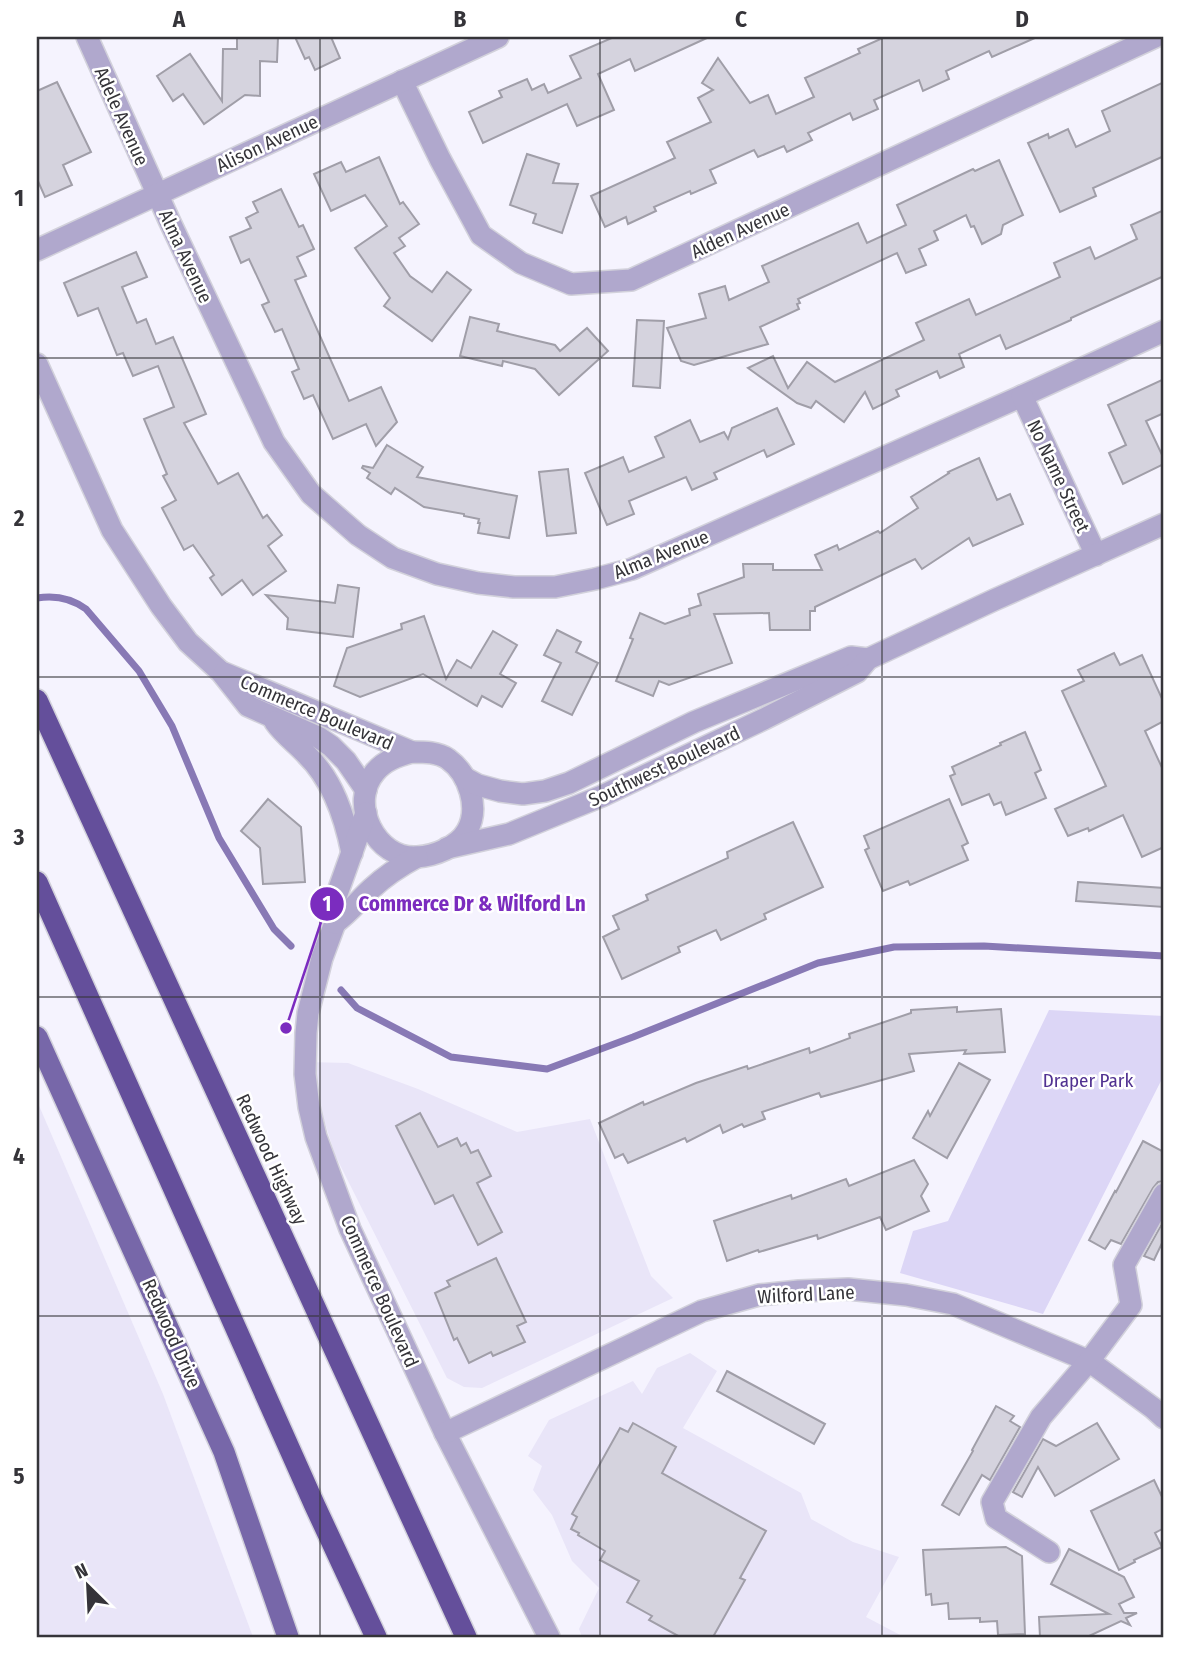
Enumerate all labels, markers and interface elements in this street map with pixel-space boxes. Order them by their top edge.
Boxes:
text: A [172,5,186,33]
text: B [454,5,467,33]
text: C [735,5,747,33]
text: D [1015,5,1029,33]
street label: Adele Avenue [90,63,153,169]
street label: Alison Avenue [213,110,322,177]
text: 1 [14,184,24,212]
street label: Alden Avenue [687,198,793,263]
street label: Alma Avenue [154,206,217,307]
street label: No Name Street [1022,416,1095,537]
text: 2 [13,504,25,532]
street label: Alma Avenue [610,525,712,584]
street label: Commerce Boulevard [237,670,397,755]
street label: Southwest Boulevard [585,721,744,812]
text: 3 [13,823,25,851]
callout: Commerce Dr & Wilford Ln [309,883,600,925]
text: 1 [323,891,331,917]
text: Commerce Dr & Wilford Ln [358,891,586,917]
park label: Draper Park [1043,1069,1134,1092]
street label: Redwood Highway [231,1090,312,1229]
text: 4 [13,1142,25,1170]
street label: Commerce Boulevard [336,1212,423,1371]
street label: Redwood Drive [137,1275,206,1391]
street label: Wilford Lane [757,1280,855,1309]
text: 5 [13,1462,25,1490]
north arrow [52,1552,122,1622]
text: N [71,1558,91,1584]

